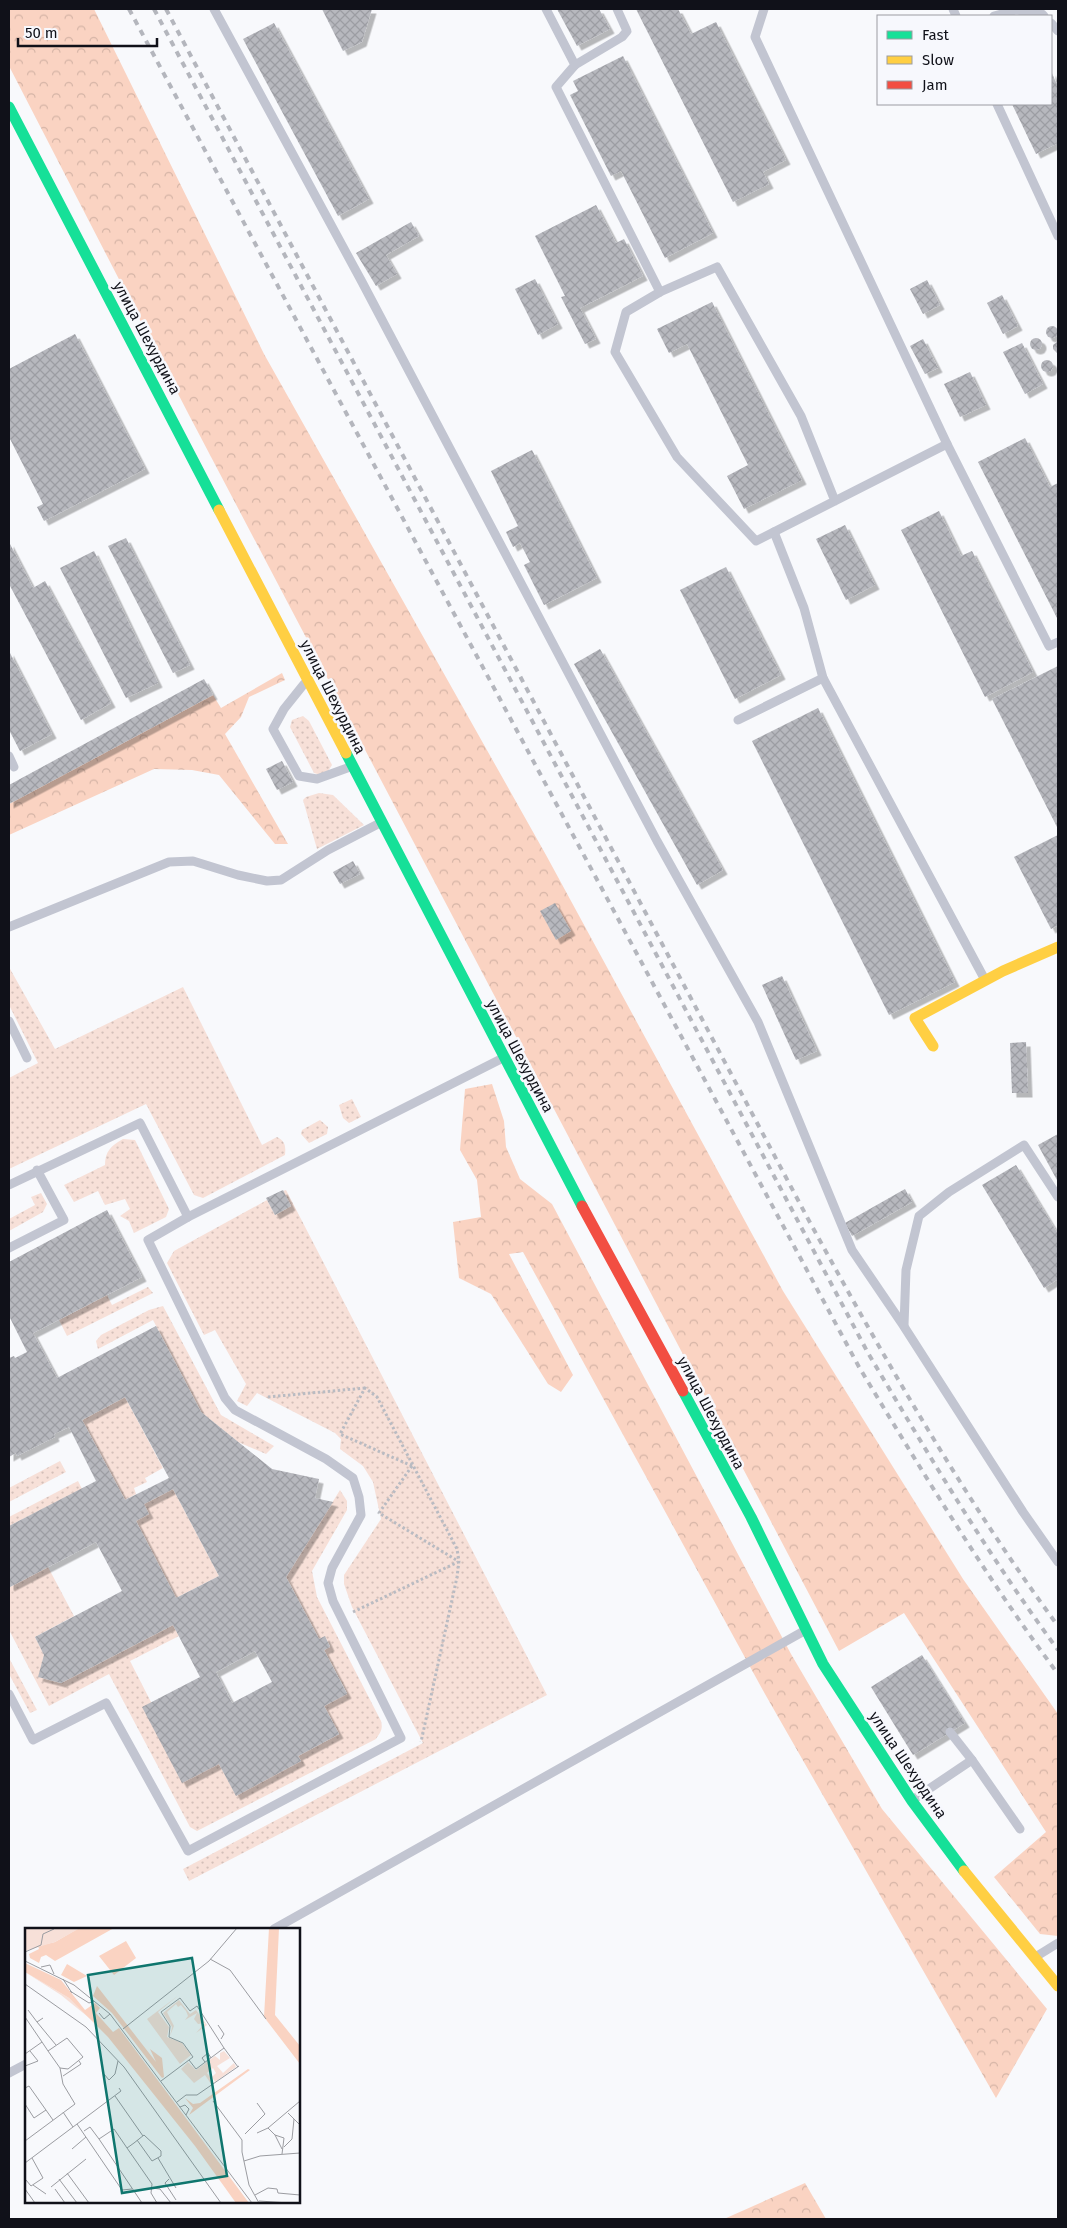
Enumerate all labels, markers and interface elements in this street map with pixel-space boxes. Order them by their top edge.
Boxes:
scale bar [18,15,156,47]
legend [877,15,1052,105]
text: 50 m [25,24,58,42]
text: Fast [922,26,949,44]
text: Slow [922,51,954,69]
text: Jam [922,76,948,94]
street label: улица Шехурдина [110,278,184,398]
street label: улица Шехурдина [296,637,370,757]
street label: улица Шехурдина [483,996,557,1116]
street label: улица Шехурдина [674,1353,748,1473]
street label: улица Шехурдина [865,1708,951,1822]
inset map [25,1928,300,2203]

